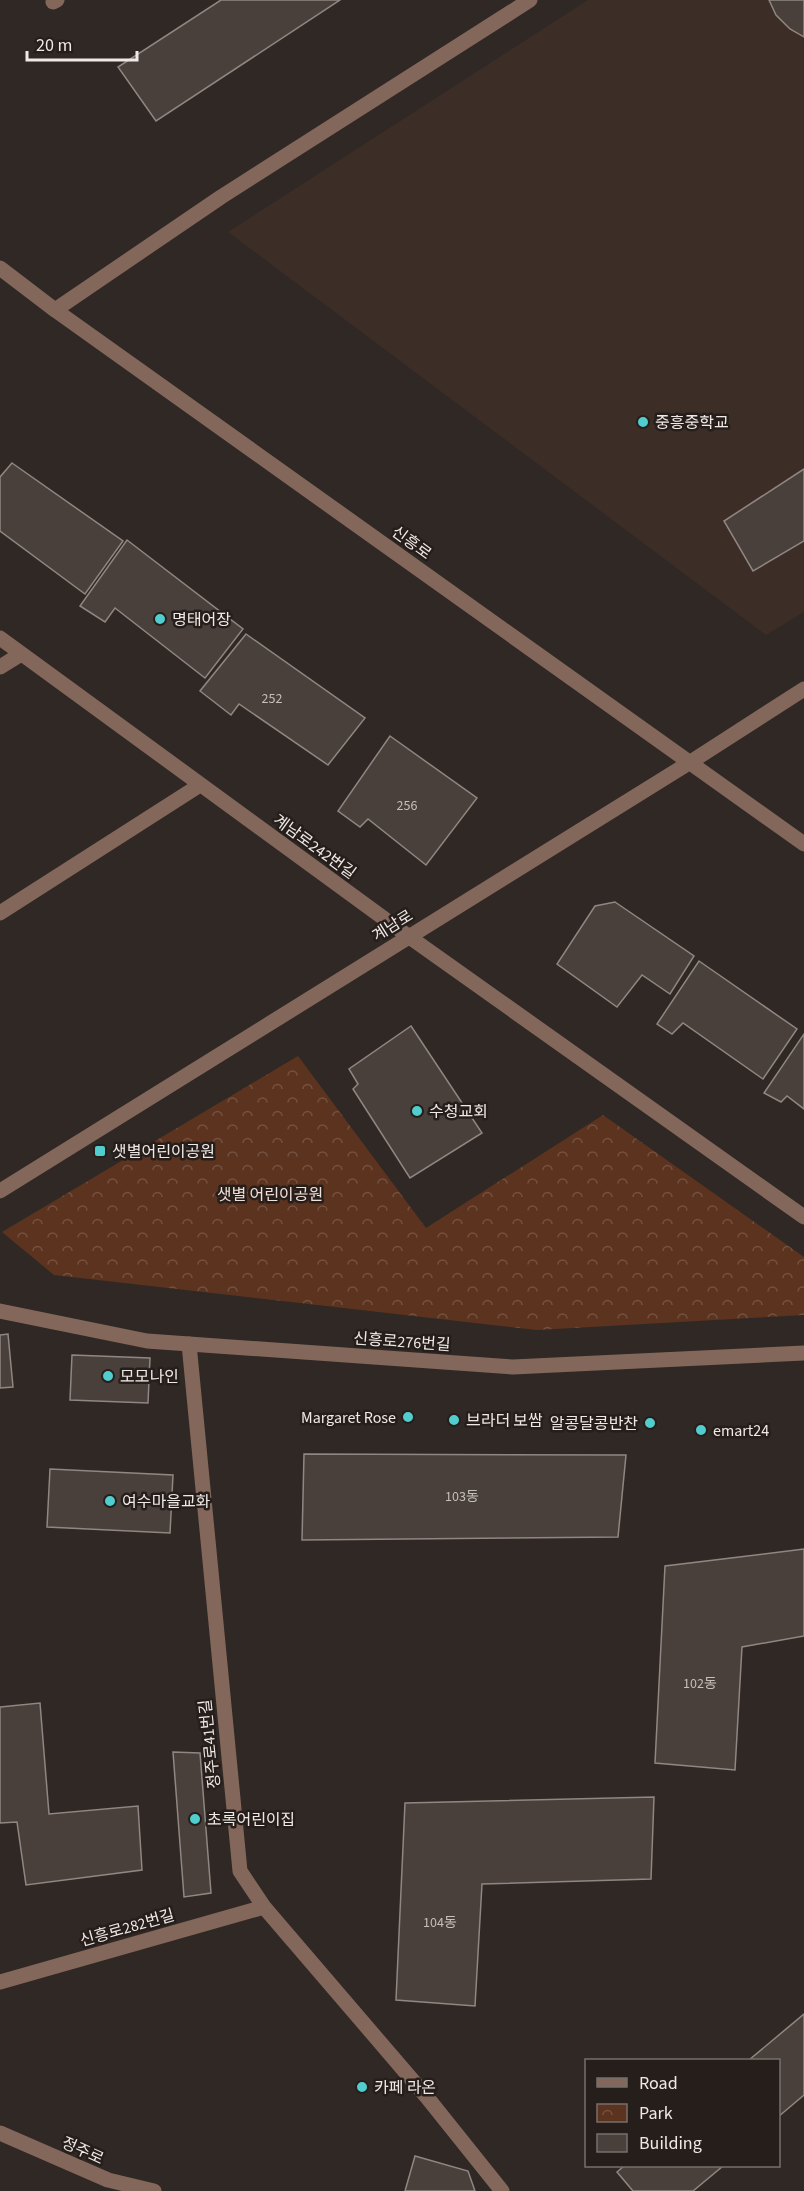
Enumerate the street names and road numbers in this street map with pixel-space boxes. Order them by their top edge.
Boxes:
street label: 신흥로 [387,521,436,565]
street label: 계남로242번길 [269,809,360,884]
street label: 계남로 [368,905,417,947]
street label: 신흥로276번길 [353,1328,451,1356]
street label: 정주로41번길 [194,1698,226,1790]
street label: 신흥로282번길 [77,1904,177,1952]
street label: 정주로 [58,2132,107,2170]

